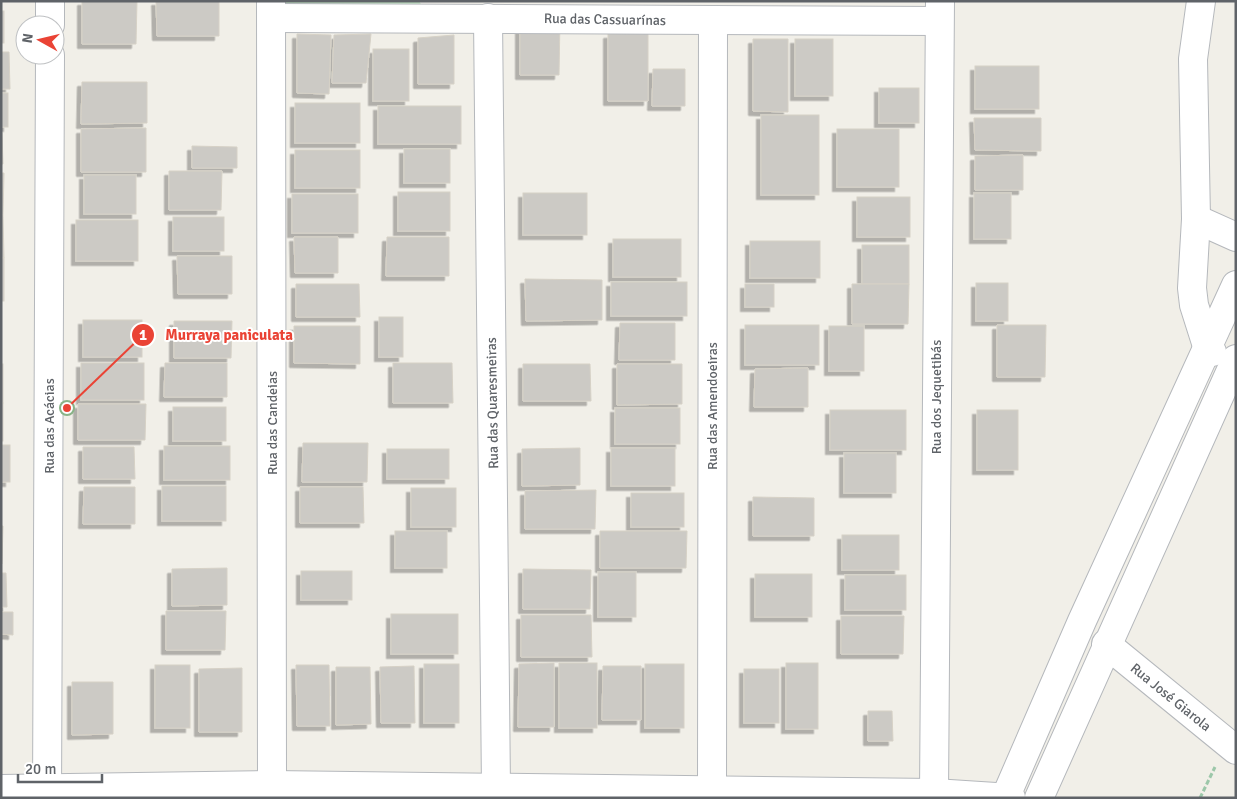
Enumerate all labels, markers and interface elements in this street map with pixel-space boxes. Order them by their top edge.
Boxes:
street label: Rua das Cassuarínas [544,10,666,29]
north arrow [15,15,65,65]
text: N [19,32,37,44]
callout: Murraya paniculata [130,320,303,350]
text: 1 [139,326,147,344]
text: Murraya paniculata [165,326,293,344]
street label: Rua das Quaresmeiras [483,337,502,469]
street label: Rua dos Jequetibás [928,340,945,454]
street label: Rua das Amendoeiras [704,342,721,470]
street label: Rua das Candeias [264,371,281,475]
street label: Rua das Acácias [41,378,58,474]
street label: Rua José Giarola [1127,660,1215,735]
scale bar [18,752,101,784]
text: 20 m [25,760,56,778]

